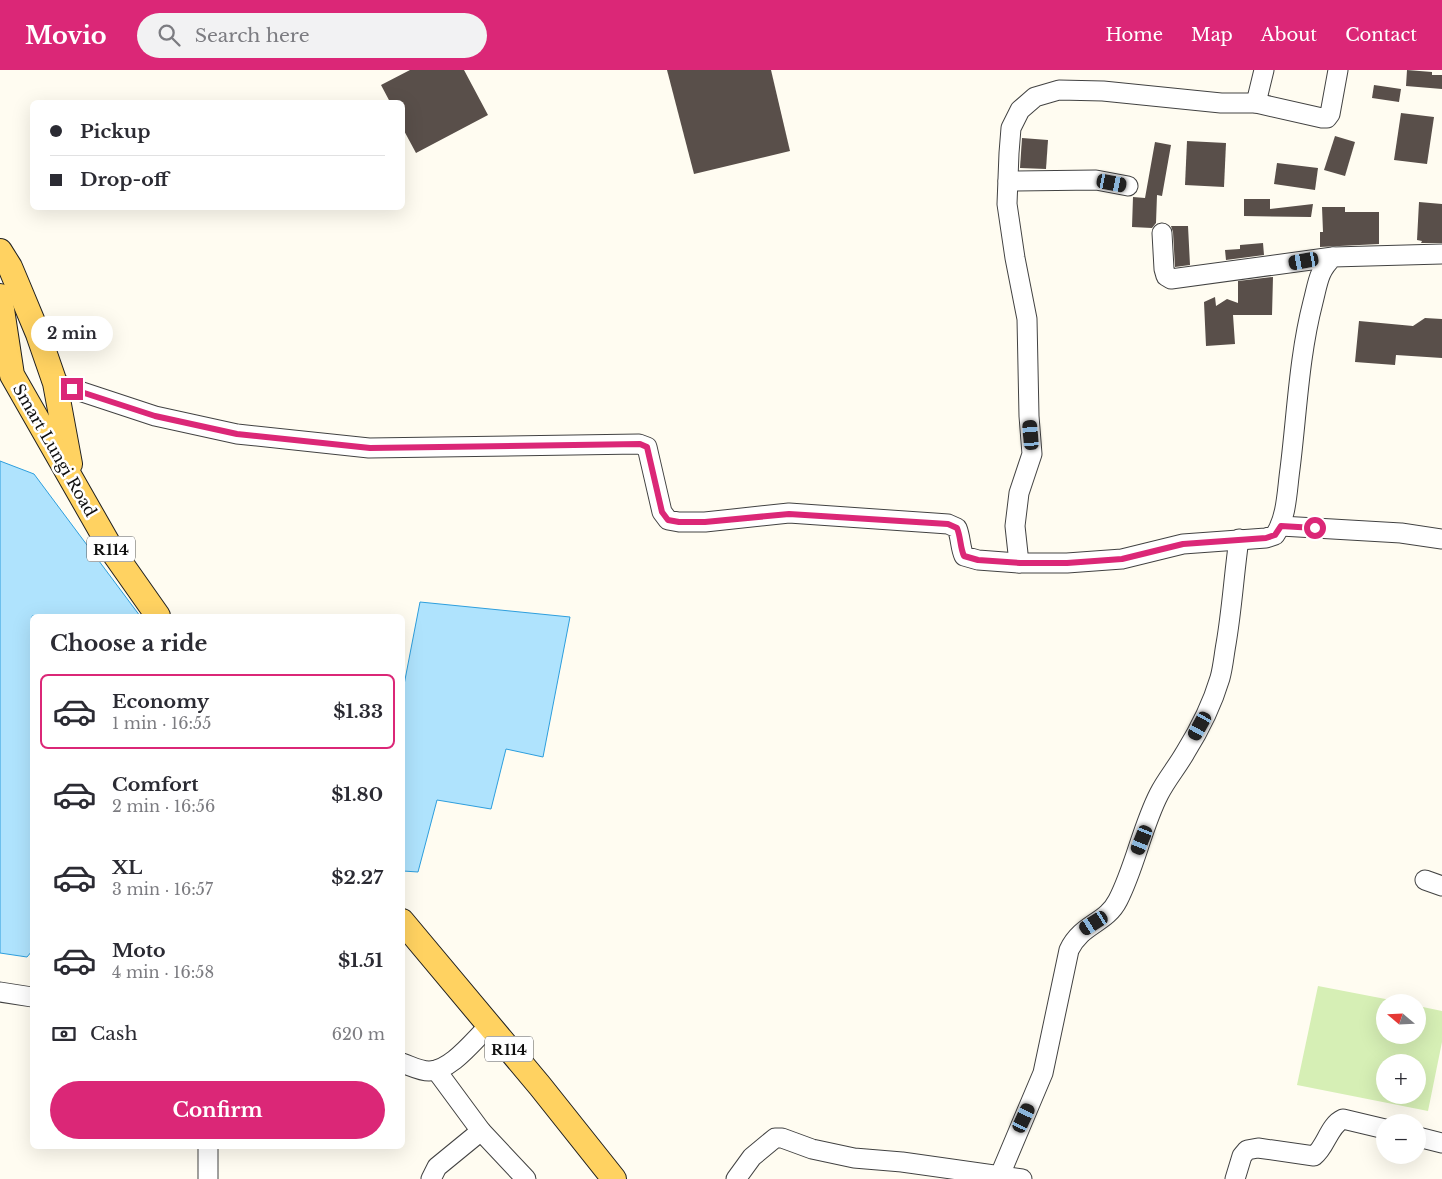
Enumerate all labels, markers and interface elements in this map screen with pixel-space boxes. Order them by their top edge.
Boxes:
search box [137,13,487,58]
text: Movio [25,21,107,50]
icon: search [155,21,183,49]
text: Search here [195,24,310,47]
text: Home [1105,24,1163,46]
text: Map [1191,24,1233,46]
text: About [1261,24,1317,46]
text: Contact [1345,24,1417,46]
text: Pickup [80,120,151,143]
text: Drop-off [80,168,169,191]
car [1095,173,1128,193]
car [1287,251,1320,271]
callout: 2 min [31,316,113,352]
text: 2 min [47,323,97,343]
route end [61,378,83,400]
street label: Smart Lungi Road [9,380,101,520]
car [1022,419,1039,451]
route start [1304,517,1326,539]
road number: R114 [87,536,135,562]
text: Choose a ride [50,630,207,657]
icon: car [52,689,97,734]
text: Economy [112,690,209,713]
text: $1.33 [333,700,383,723]
car [1186,709,1213,743]
text: 1 min · 16:55 [112,713,211,733]
icon: car [52,772,97,817]
text: Comfort [112,773,199,796]
text: $1.80 [331,783,383,806]
text: 2 min · 16:56 [112,796,215,816]
car [1129,823,1154,857]
icon: car [52,855,97,900]
text: XL [112,856,142,879]
text: $2.27 [331,866,383,889]
text: 3 min · 16:57 [112,879,213,899]
car [1077,909,1110,937]
icon: car [52,938,97,983]
text: Moto [112,939,166,962]
text: $1.51 [338,949,383,972]
text: 4 min · 16:58 [112,962,214,982]
north arrow [1376,994,1426,1044]
map controls [1376,994,1426,1164]
icon: cash [50,1020,78,1048]
text: Cash [90,1022,137,1045]
text: 620 m [332,1024,385,1044]
road number: R114 [485,1036,533,1062]
button: + [1376,1054,1426,1104]
button: Confirm [50,1081,385,1139]
car [1010,1101,1037,1135]
button: − [1376,1114,1426,1164]

